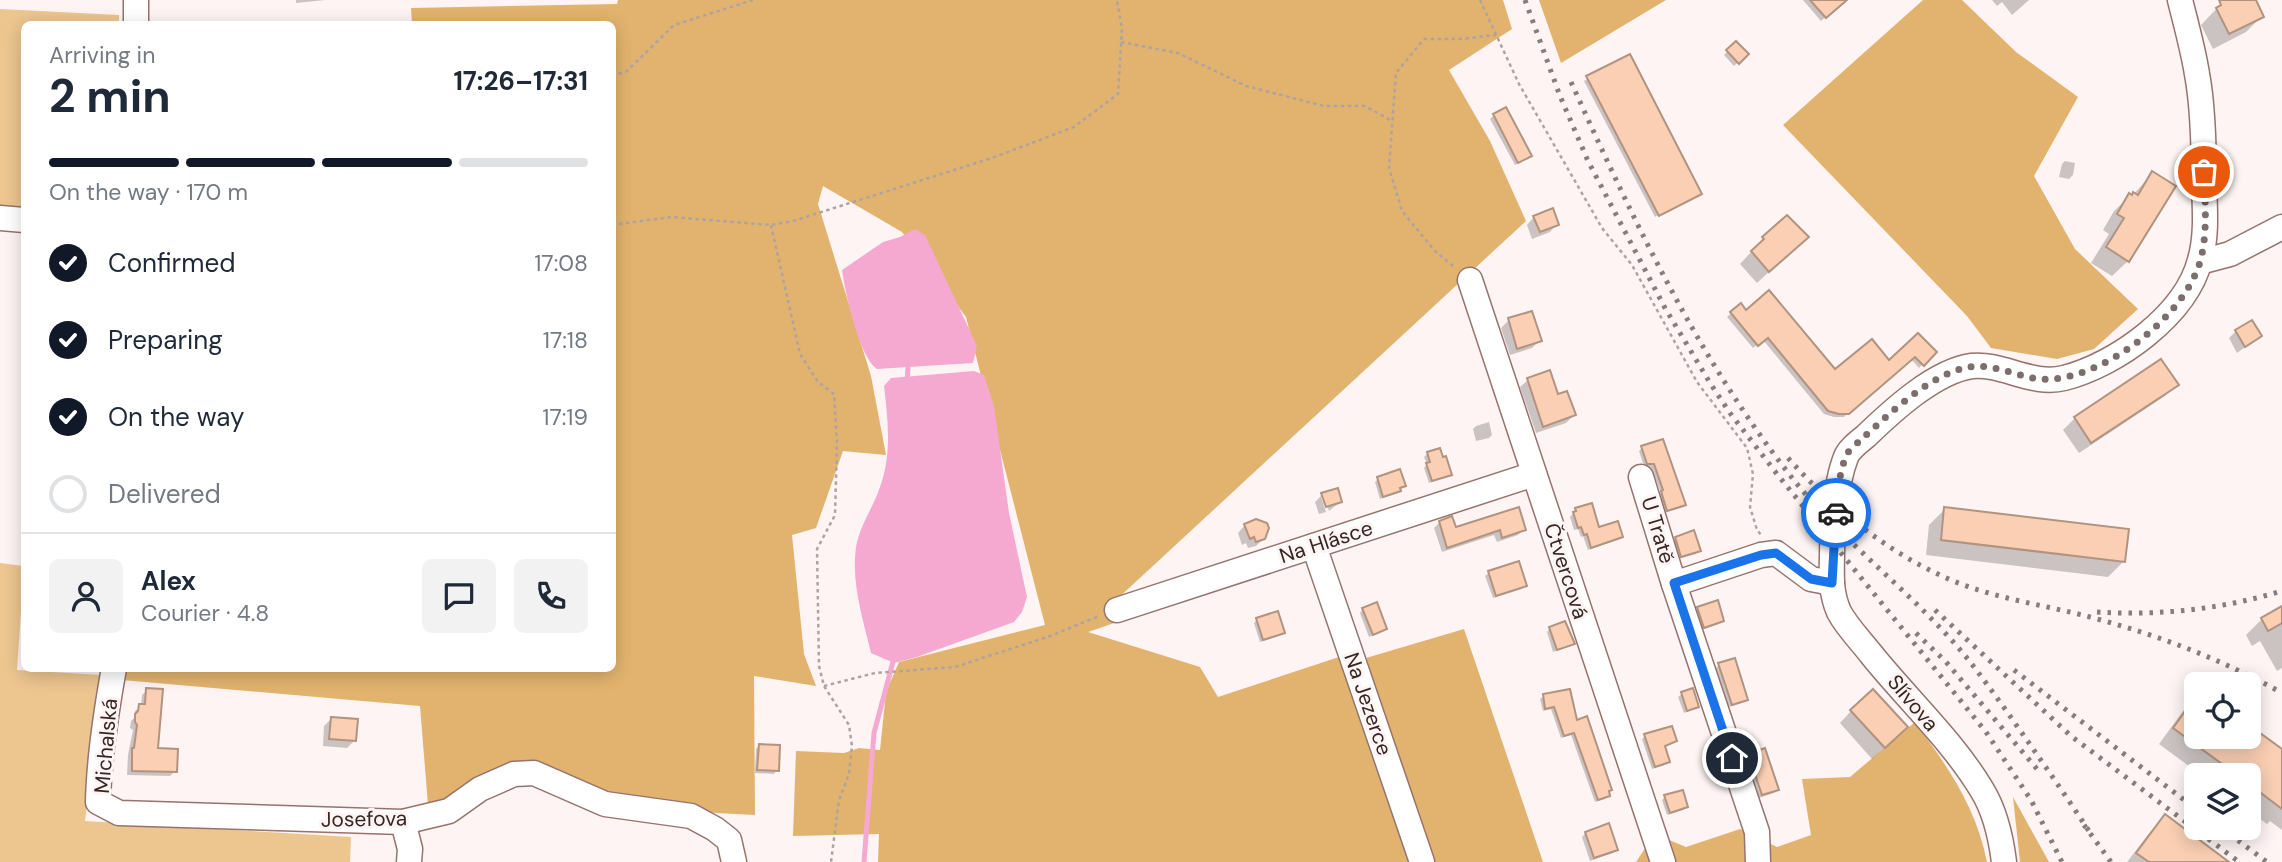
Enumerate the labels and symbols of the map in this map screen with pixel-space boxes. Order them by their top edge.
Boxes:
pin [2174,142,2234,202]
courier [1801,478,1871,548]
street label: U Tratě [1635,493,1681,567]
street label: Na Hlásce [1276,514,1376,570]
street label: Čtvercová [1537,520,1595,622]
street label: Na Jezerce [1337,649,1399,759]
street label: Slívova [1881,669,1945,737]
street label: Michalská [88,697,124,795]
pin [1702,728,1762,788]
street label: Josefova [321,804,407,834]

